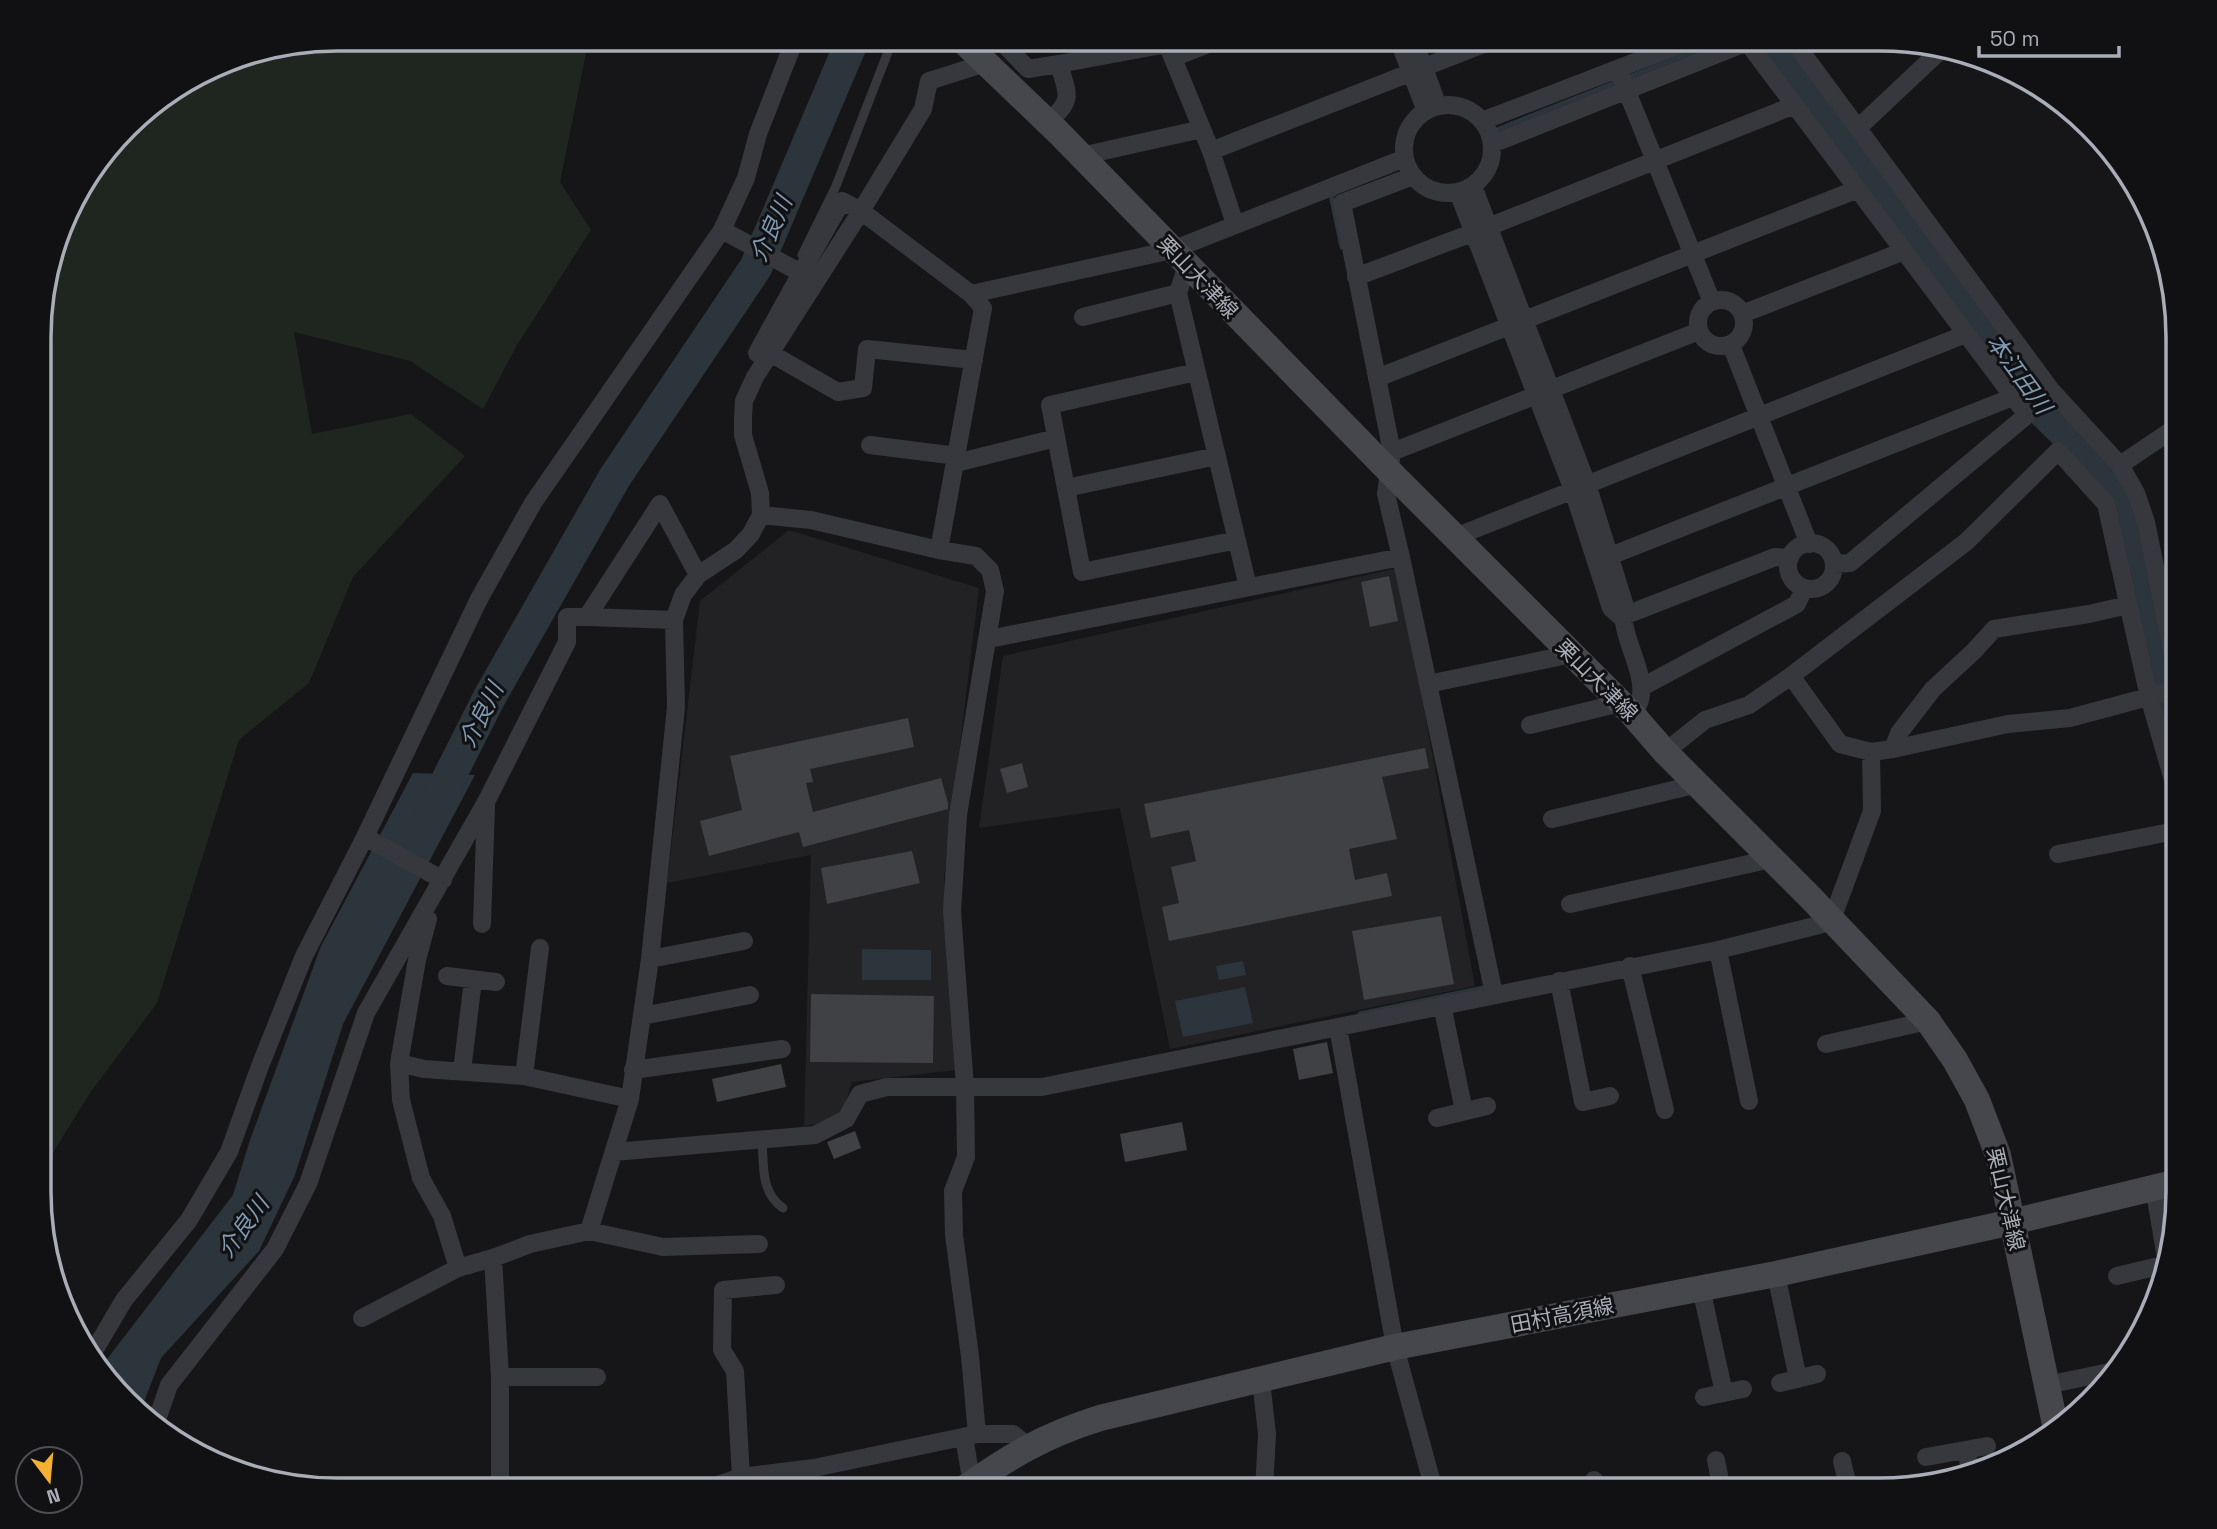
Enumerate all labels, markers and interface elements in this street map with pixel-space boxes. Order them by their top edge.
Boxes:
scale bar [1979,14,2119,58]
text: 50 m [1990,25,2040,52]
water label: 介良川 [743,189,800,267]
street label: 栗山大津線 [1152,230,1244,324]
water label: 本江田川 [1980,328,2060,422]
street label: 栗山大津線 [1550,633,1644,727]
water label: 介良川 [452,675,511,753]
street label: 栗山大津線 [1981,1145,2031,1253]
water label: 介良川 [211,1188,277,1264]
street label: 田村高須線 [1508,1292,1616,1338]
north arrow [14,1445,84,1515]
text: N [44,1482,63,1510]

